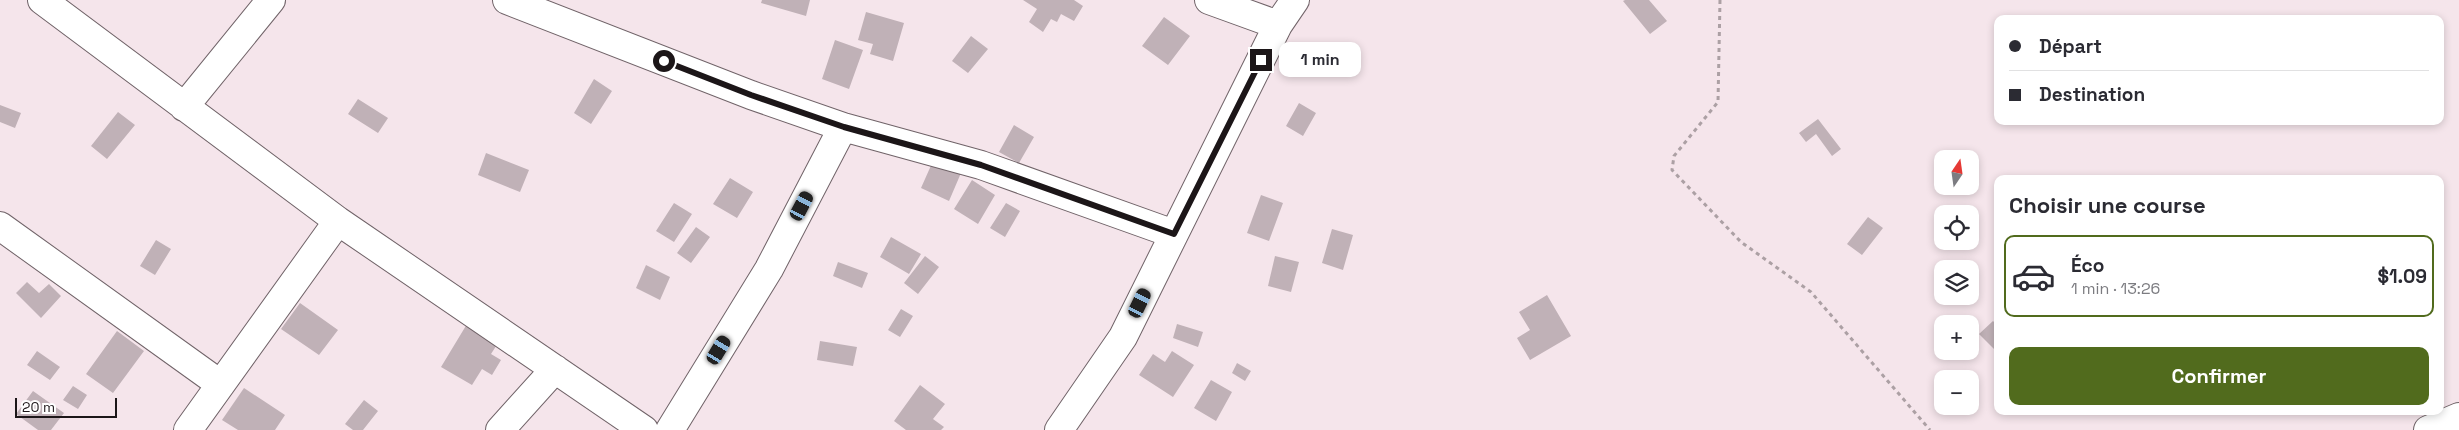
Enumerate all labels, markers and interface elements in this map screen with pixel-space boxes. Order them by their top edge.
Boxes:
text: Départ [2039,34,2102,59]
callout: 1 min [1278,42,1361,78]
route end [1250,49,1272,71]
text: 1 min [1300,49,1340,70]
route start [653,50,675,72]
text: Destination [2039,82,2145,107]
north arrow [1934,150,1979,195]
map controls [1934,150,1979,415]
car [788,189,815,223]
text: Choisir une course [2009,191,2206,219]
button: locate [1934,205,1979,250]
text: Éco [2071,253,2104,278]
icon: car [2011,254,2056,299]
button: layers [1934,260,1979,305]
text: $1.09 [2377,264,2427,289]
text: 1 min · 13:26 [2071,278,2160,299]
car [1126,286,1153,320]
button: + [1934,315,1979,360]
car [704,333,733,367]
button: Confirmer [2009,347,2429,405]
button: − [1934,370,1979,415]
scale bar [15,395,118,418]
text: 20 m [22,398,55,416]

